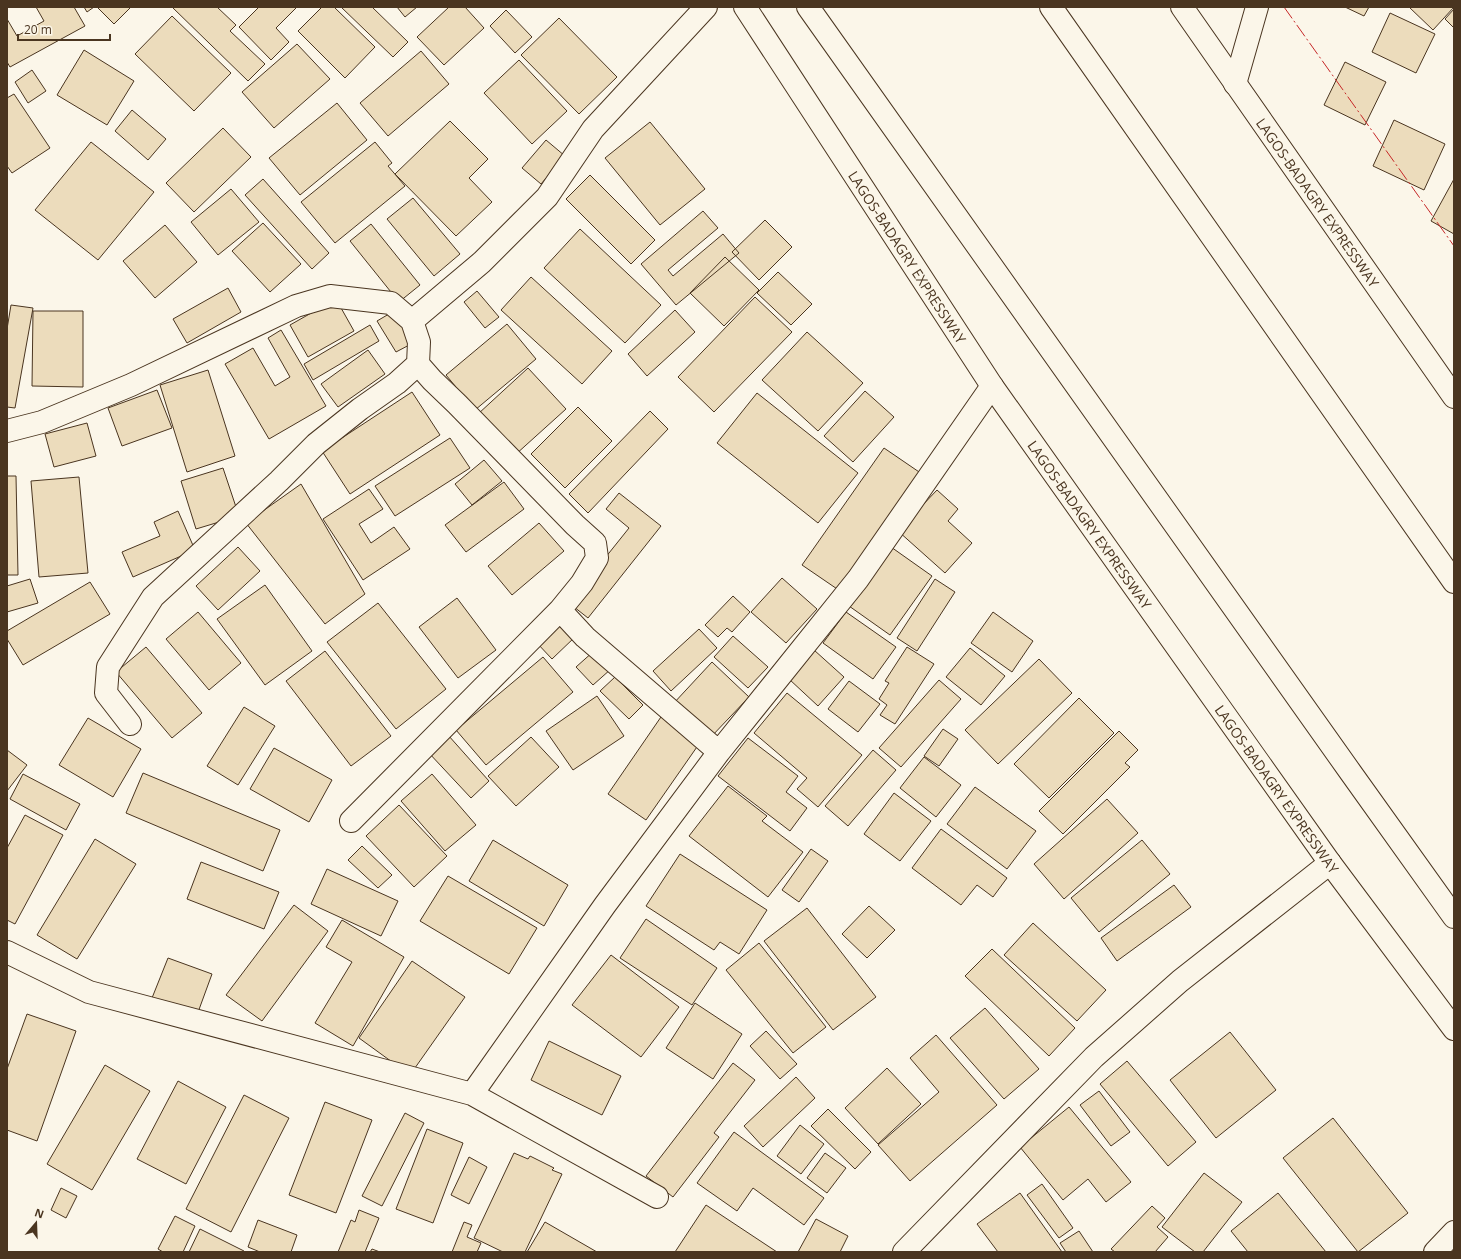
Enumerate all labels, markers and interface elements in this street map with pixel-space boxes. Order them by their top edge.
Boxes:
scale bar [18,16,110,42]
text: 20 m [24,21,52,38]
street label: LAGOS-BADAGRY EXPRESSWAY [1252,114,1384,291]
street label: LAGOS-BADAGRY EXPRESSWAY [844,167,971,347]
street label: LAGOS-BADAGRY EXPRESSWAY [1024,436,1156,613]
street label: LAGOS-BADAGRY EXPRESSWAY [1211,701,1344,877]
north arrow [16,1203,56,1243]
text: N [33,1205,46,1222]

